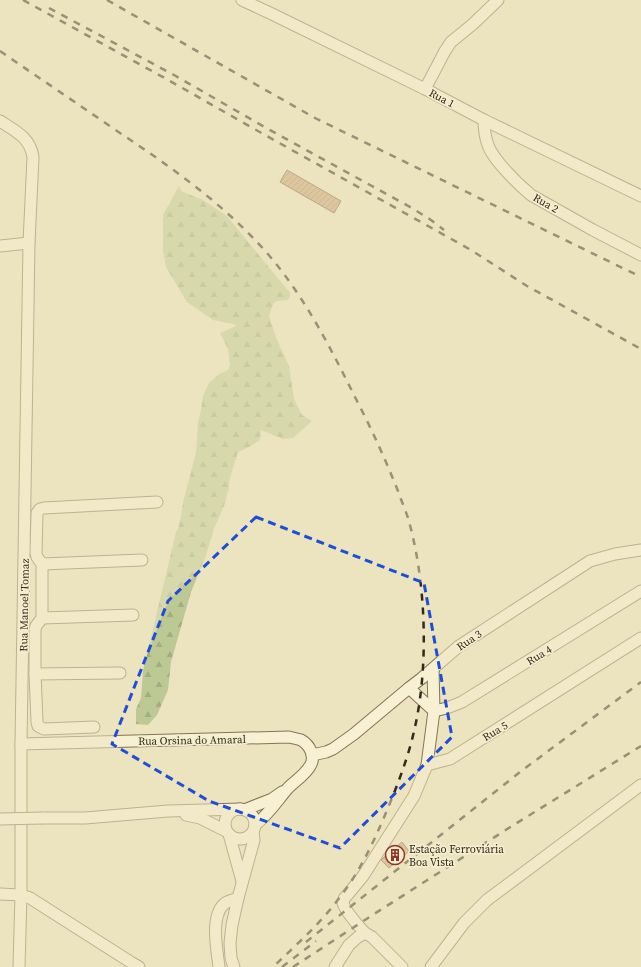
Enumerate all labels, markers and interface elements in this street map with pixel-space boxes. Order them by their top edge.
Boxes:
street label: Rua 1 [426,85,457,111]
street label: Rua 2 [530,190,562,217]
street label: Rua Manoel Tomaz [16,558,33,652]
street label: Rua 3 [454,626,485,654]
street label: Rua 4 [524,642,555,669]
street label: Rua 5 [480,718,511,745]
street label: Rua Orsina do Amaral [138,732,246,749]
place label: Estação Ferroviária Boa Vista [409,842,504,870]
building icon: Estação Ferroviária Boa Vista [384,844,406,866]

